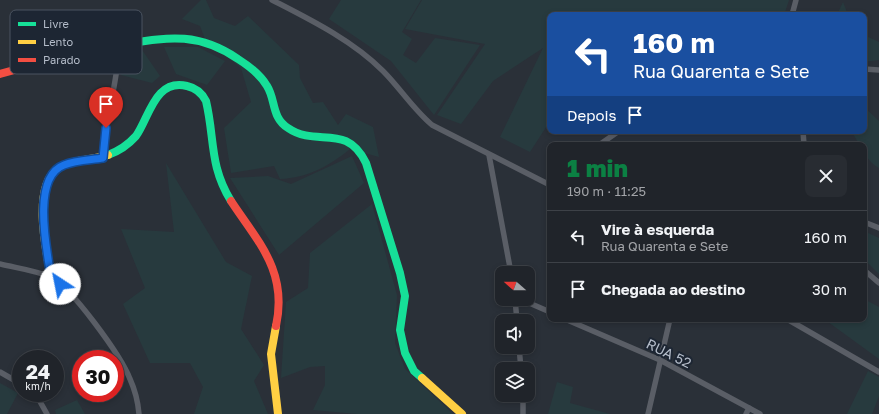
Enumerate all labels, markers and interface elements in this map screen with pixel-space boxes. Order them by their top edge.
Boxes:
legend [10,10,142,74]
text: Livre [43,17,69,30]
text: 160 m [633,26,715,59]
icon: left [567,28,619,80]
text: Lento [43,35,74,48]
text: Parado [43,53,80,66]
text: Rua Quarenta e Sete [633,60,809,82]
pin [89,87,123,128]
icon: arrive [95,93,117,115]
icon: arrive [624,104,646,126]
text: Depois [567,106,616,124]
text: 1 min [567,153,628,182]
button: close [805,155,847,197]
text: 190 m · 11:25 [567,183,646,199]
text: Vire à esquerda [601,220,714,238]
icon: left [567,226,589,248]
text: 160 m [804,228,847,246]
text: Rua Quarenta e Sete [601,238,728,254]
position arrow [39,263,81,305]
north arrow [495,266,535,306]
map controls [495,266,535,402]
icon: arrive [567,278,589,300]
text: Chegada ao destino [601,280,745,298]
text: 30 m [812,280,847,298]
button: sound [495,314,535,354]
street label: RUA 52 [644,335,694,371]
speed limit sign: 30 [72,350,124,402]
text: 24 [26,359,50,383]
button: layers [495,362,535,402]
text: km/h [25,380,51,392]

